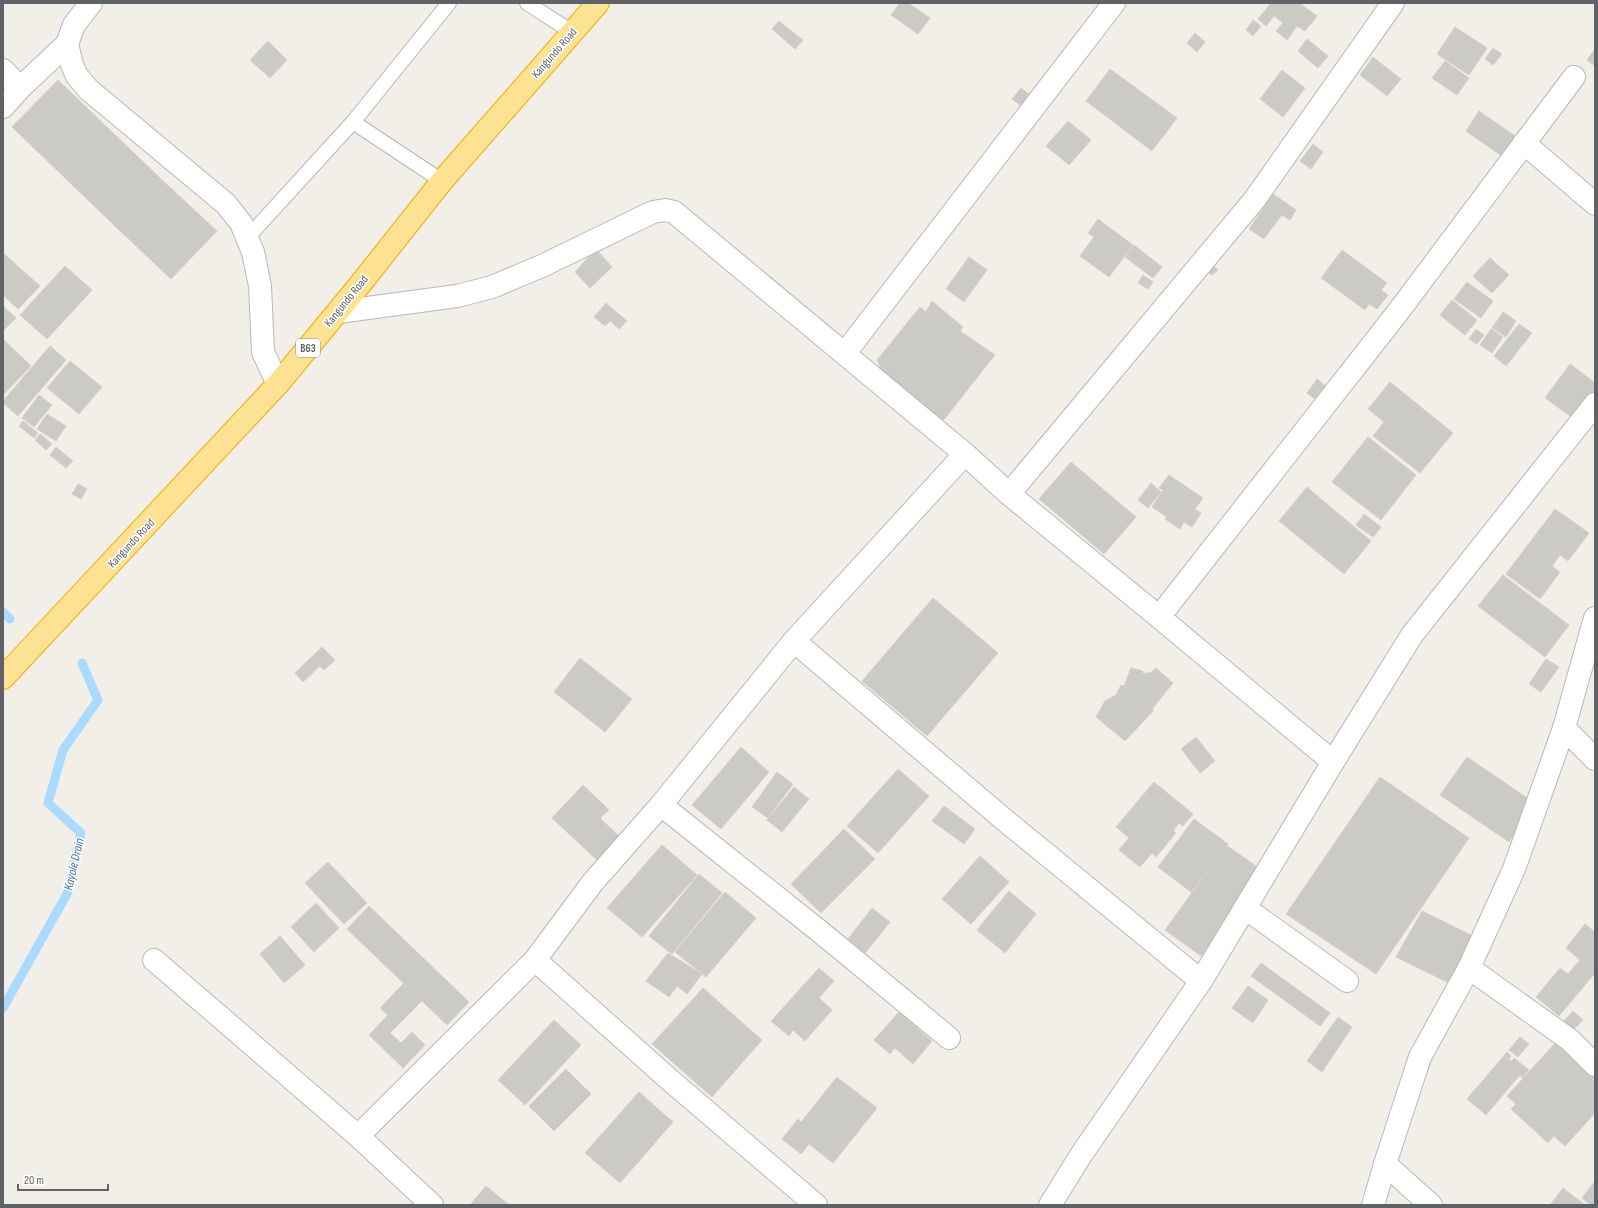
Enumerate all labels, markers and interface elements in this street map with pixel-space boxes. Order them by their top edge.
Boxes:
street label: Kangundo Road [528,25,580,82]
street label: Kangundo Road [321,273,372,330]
road number: B63 [296,339,320,357]
street label: Kangundo Road [105,516,158,571]
water label: Kayole Drain [60,836,88,892]
scale bar [18,1166,108,1192]
text: 20 m [24,1173,44,1188]

